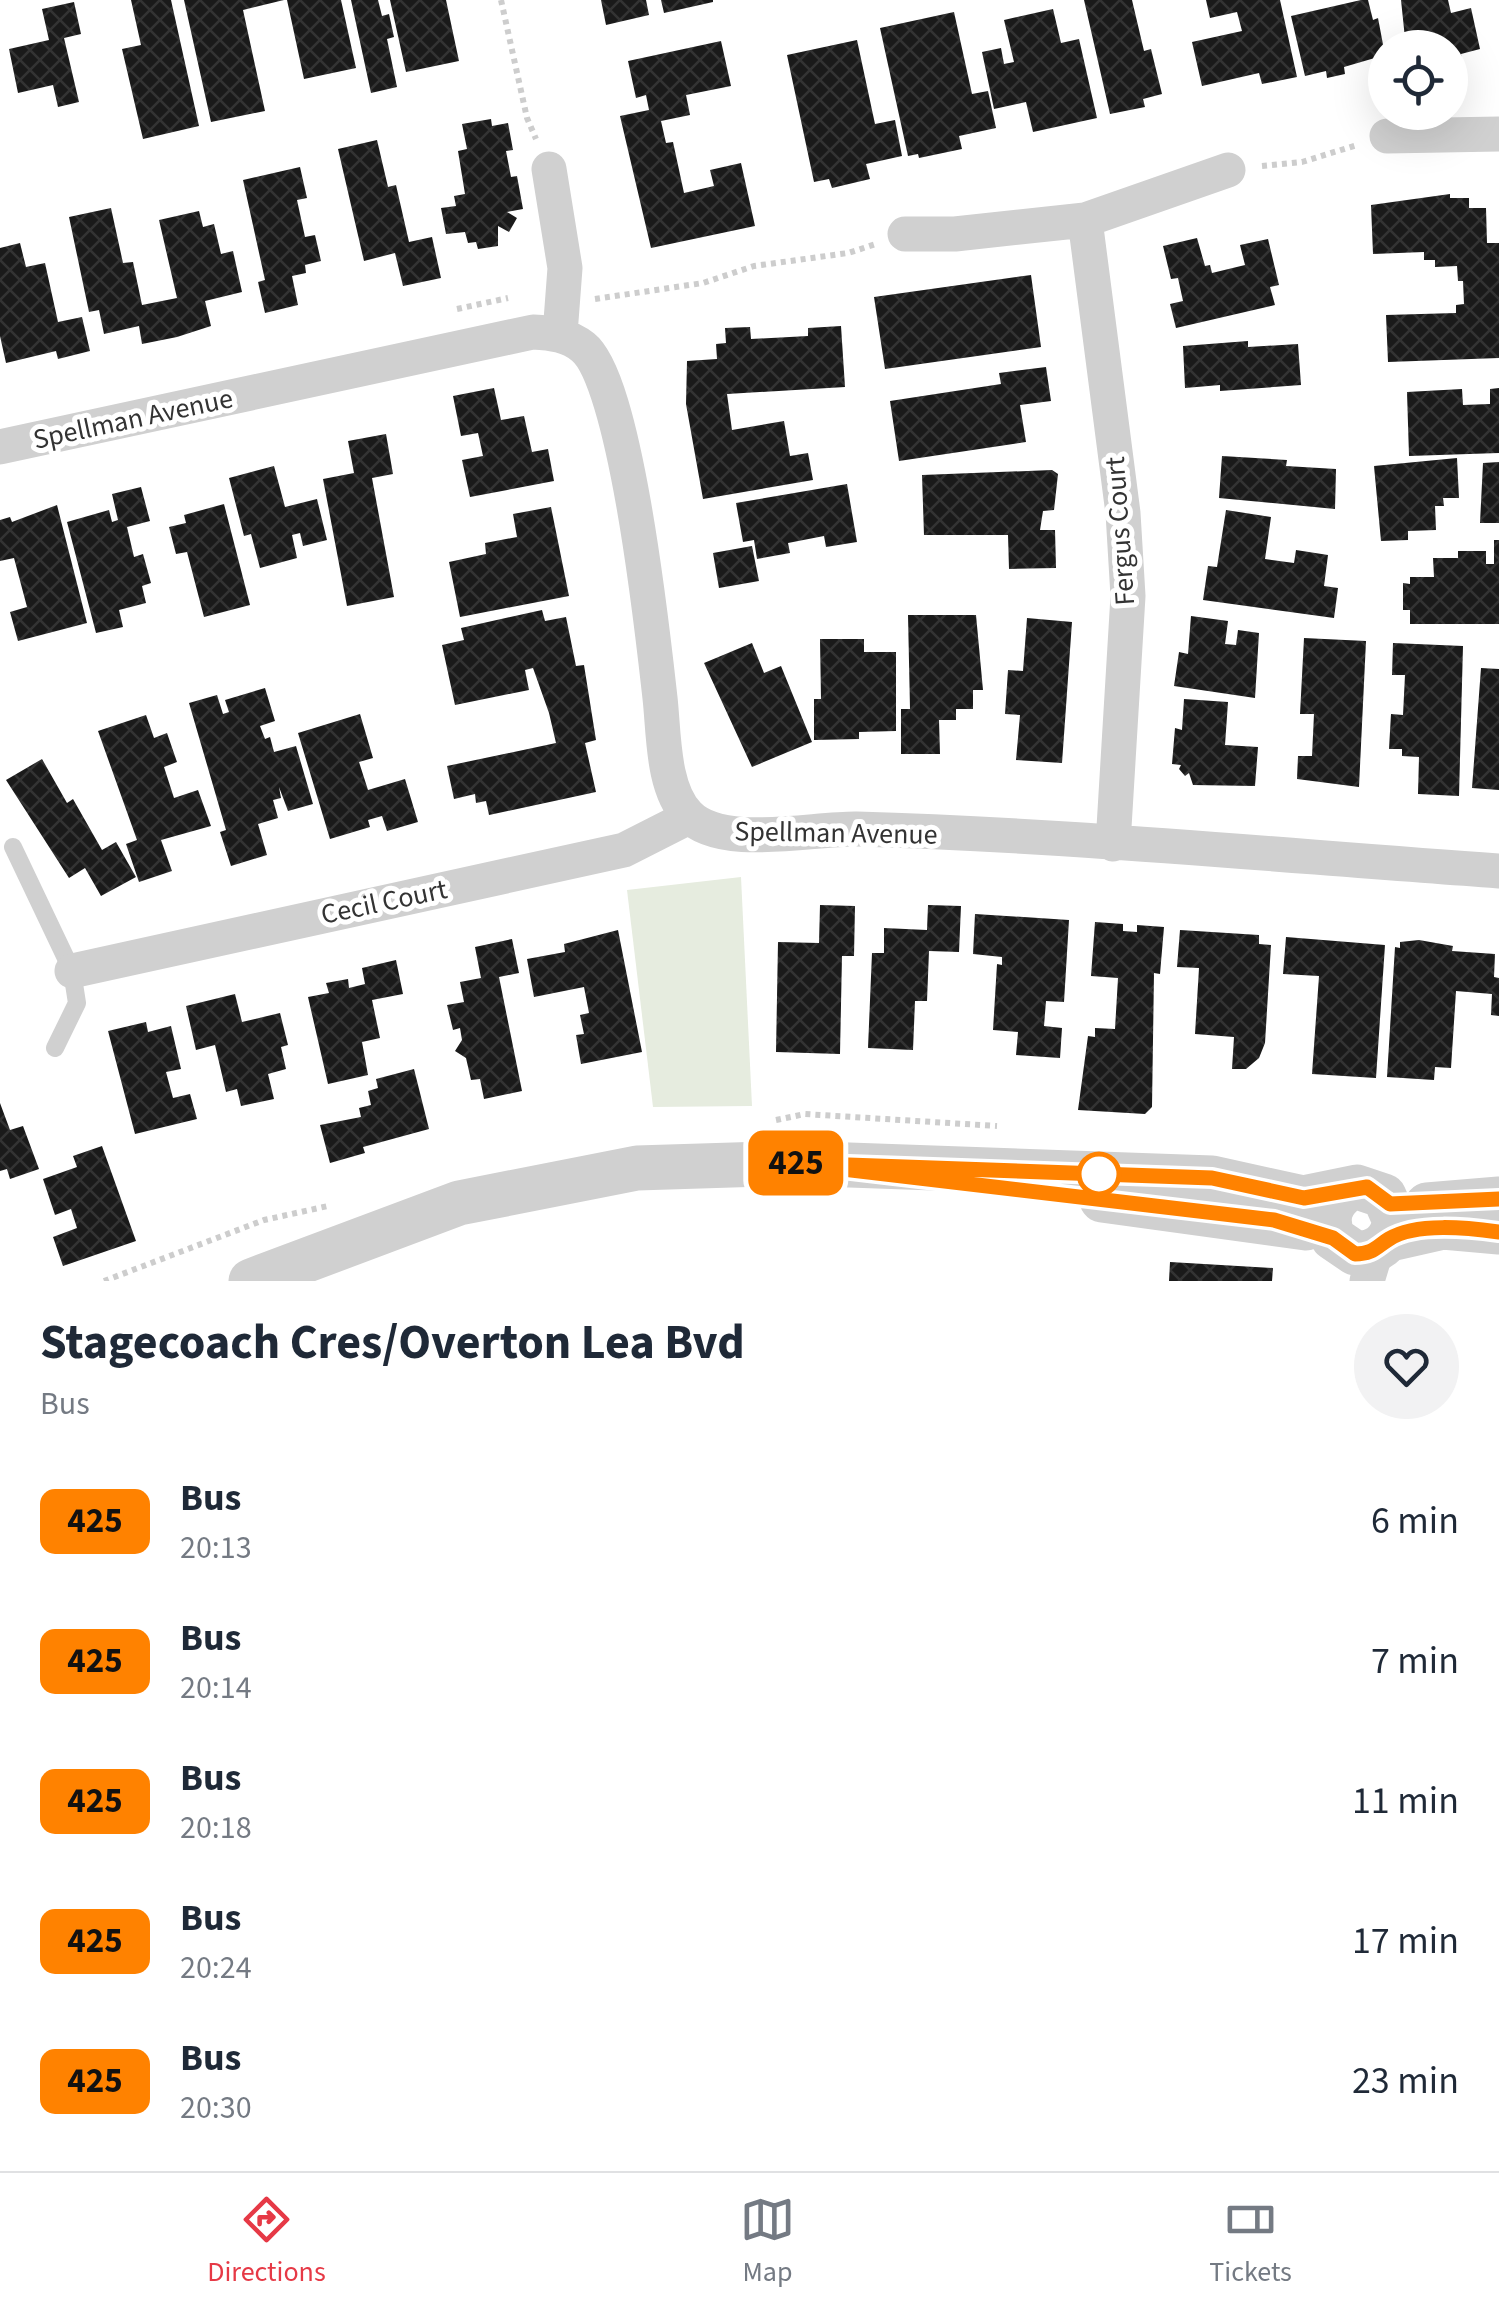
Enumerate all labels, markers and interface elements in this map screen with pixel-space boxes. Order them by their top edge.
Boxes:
map controls [1368,30,1468,130]
button: locate [1368,30,1468,130]
street label: Spellman Avenue [29,378,237,460]
street label: Fergus Court [1095,455,1145,607]
street label: Spellman Avenue [734,811,938,855]
street label: Cecil Court [317,869,451,935]
line badge: 425 [738,1130,854,1196]
text: 425 [768,1138,824,1188]
unlabelled marker [1078,1153,1120,1195]
text: Stagecoach Cres/Overton Lea Bvd [40,1309,745,1377]
button: heart [1354,1314,1459,1419]
text: Bus [40,1381,90,1427]
text: Bus [180,1471,241,1525]
text: 6 min [1371,1494,1459,1548]
text: 425 [67,1496,123,1546]
text: 20:13 [180,1525,252,1571]
text: Bus [180,1611,241,1665]
text: 7 min [1371,1634,1459,1688]
text: 425 [67,1636,123,1686]
text: 20:14 [180,1665,252,1711]
text: Bus [180,1751,241,1805]
text: 11 min [1352,1774,1459,1828]
text: 425 [67,1776,123,1826]
text: 20:18 [180,1805,252,1851]
text: Bus [180,1891,241,1945]
text: 17 min [1352,1914,1459,1968]
text: 425 [67,1916,123,1966]
text: 20:24 [180,1945,252,1991]
text: Bus [180,2031,241,2085]
text: 23 min [1352,2054,1459,2108]
text: 425 [67,2056,123,2106]
text: 20:30 [180,2085,252,2131]
tab: Directions [207,2192,326,2292]
tab: Map [740,2192,795,2292]
tab: Tickets [1209,2192,1292,2292]

